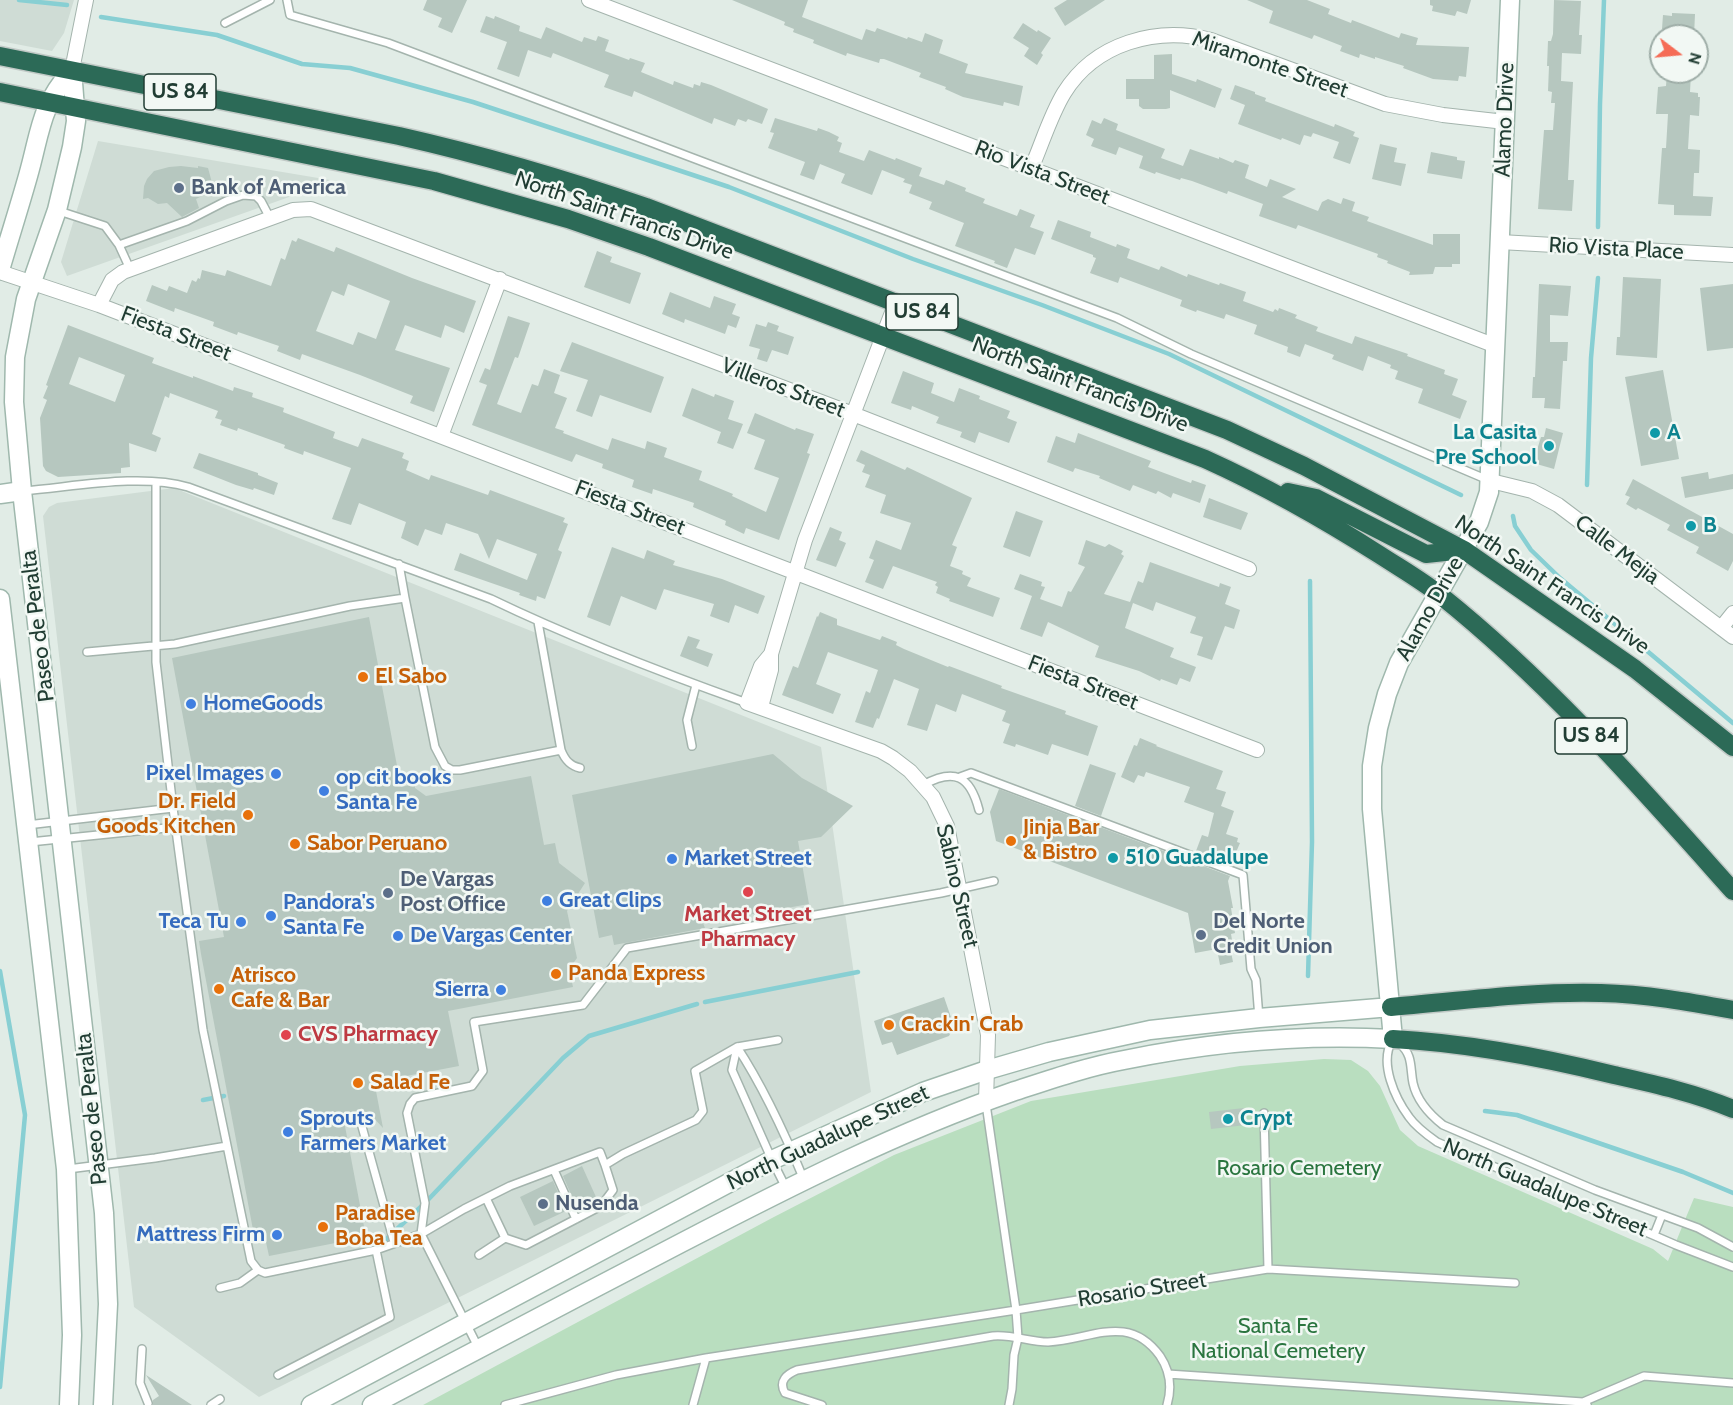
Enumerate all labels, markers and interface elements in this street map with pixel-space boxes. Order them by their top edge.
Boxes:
north arrow [1649,24,1709,84]
street label: Miramonte Street [1189,26,1351,104]
text: N [1684,50,1706,67]
street label: Alamo Drive [1490,62,1520,178]
road number: US 84 [144,74,216,110]
street label: Rio Vista Street [971,135,1113,211]
street label: North Saint Francis Drive [511,166,737,266]
place label: Bank of America [191,175,346,201]
marker: Bank of America [172,181,186,195]
street label: Rio Vista Place [1548,232,1684,266]
road number: US 84 [886,294,958,330]
street label: Fiesta Street [117,301,235,367]
street label: North Saint Francis Drive [968,332,1192,438]
street label: Villeros Street [718,352,848,424]
place label: La Casita Pre School [1435,420,1537,472]
place label: A [1667,420,1681,446]
marker: A [1648,426,1662,440]
marker: La Casita Pre School [1542,439,1556,453]
street label: Fiesta Street [571,475,689,541]
street label: North Saint Francis Drive [1450,510,1654,660]
street label: Calle Mejia [1569,510,1665,590]
place label: B [1703,513,1717,539]
marker: B [1684,519,1698,533]
street label: Paseo de Peralta [16,549,60,703]
street label: Alamo Drive [1391,552,1469,666]
street label: Fiesta Street [1024,650,1142,716]
place label: El Sabo [375,664,447,690]
marker: El Sabo [356,670,370,684]
place label: HomeGoods [203,691,323,717]
marker: HomeGoods [184,697,198,711]
road number: US 84 [1555,718,1627,754]
place label: Pixel Images [146,761,264,787]
place label: op cit books Santa Fe [336,765,451,816]
marker: Pixel Images [269,767,283,781]
marker: op cit books Santa Fe [317,784,331,798]
place label: Dr. Field Goods Kitchen [97,789,236,840]
marker: Dr. Field Goods Kitchen [241,808,255,822]
place label: Jinja Bar & Bistro [1023,815,1100,866]
street label: Sabino Street [930,822,984,950]
place label: Sabor Peruano [307,831,447,857]
marker: Jinja Bar & Bistro [1004,834,1018,848]
marker: Sabor Peruano [288,837,302,851]
place label: 510 Guadalupe [1125,845,1268,871]
place label: Market Street [684,846,812,872]
marker: 510 Guadalupe [1106,851,1120,865]
marker: Market Street [665,852,679,866]
place label: De Vargas Post Office [400,867,506,918]
marker: Market Street Pharmacy [741,885,755,899]
marker: De Vargas Post Office [381,886,395,900]
place label: Great Clips [559,888,661,914]
place label: Pandora's Santa Fe [283,890,375,942]
marker: Great Clips [540,894,554,908]
place label: Market Street Pharmacy [684,902,812,954]
place label: Teca Tu [159,909,229,935]
marker: Pandora's Santa Fe [264,909,278,923]
place label: Del Norte Credit Union [1213,909,1333,960]
marker: Teca Tu [234,915,248,929]
place label: De Vargas Center [410,923,572,949]
marker: Del Norte Credit Union [1194,928,1208,942]
marker: De Vargas Center [391,929,405,943]
place label: Panda Express [568,961,705,987]
place label: Atrisco Cafe & Bar [231,963,330,1014]
marker: Panda Express [549,967,563,981]
place label: Sierra [434,977,489,1003]
marker: Atrisco Cafe & Bar [212,982,226,996]
marker: Sierra [494,983,508,997]
place label: Crackin' Crab [901,1012,1023,1038]
marker: Crackin' Crab [882,1018,896,1032]
place label: CVS Pharmacy [298,1022,438,1048]
marker: CVS Pharmacy [279,1028,293,1042]
street label: Paseo de Peralta [71,1032,113,1186]
place label: Salad Fe [370,1070,450,1096]
marker: Salad Fe [351,1076,365,1090]
street label: North Guadalupe Street [723,1080,933,1196]
place label: Sprouts Farmers Market [300,1106,446,1158]
place label: Crypt [1240,1106,1292,1132]
marker: Crypt [1221,1112,1235,1126]
marker: Sprouts Farmers Market [281,1125,295,1139]
street label: North Guadalupe Street [1439,1133,1651,1243]
park label: Rosario Cemetery [1217,1156,1381,1182]
place label: Nusenda [555,1191,639,1217]
marker: Nusenda [536,1197,550,1211]
place label: Paradise Boba Tea [335,1201,423,1252]
marker: Paradise Boba Tea [316,1220,330,1234]
place label: Mattress Firm [136,1222,265,1248]
marker: Mattress Firm [270,1228,284,1242]
street label: Rosario Street [1076,1267,1208,1313]
park label: Santa Fe National Cemetery [1191,1314,1365,1366]

